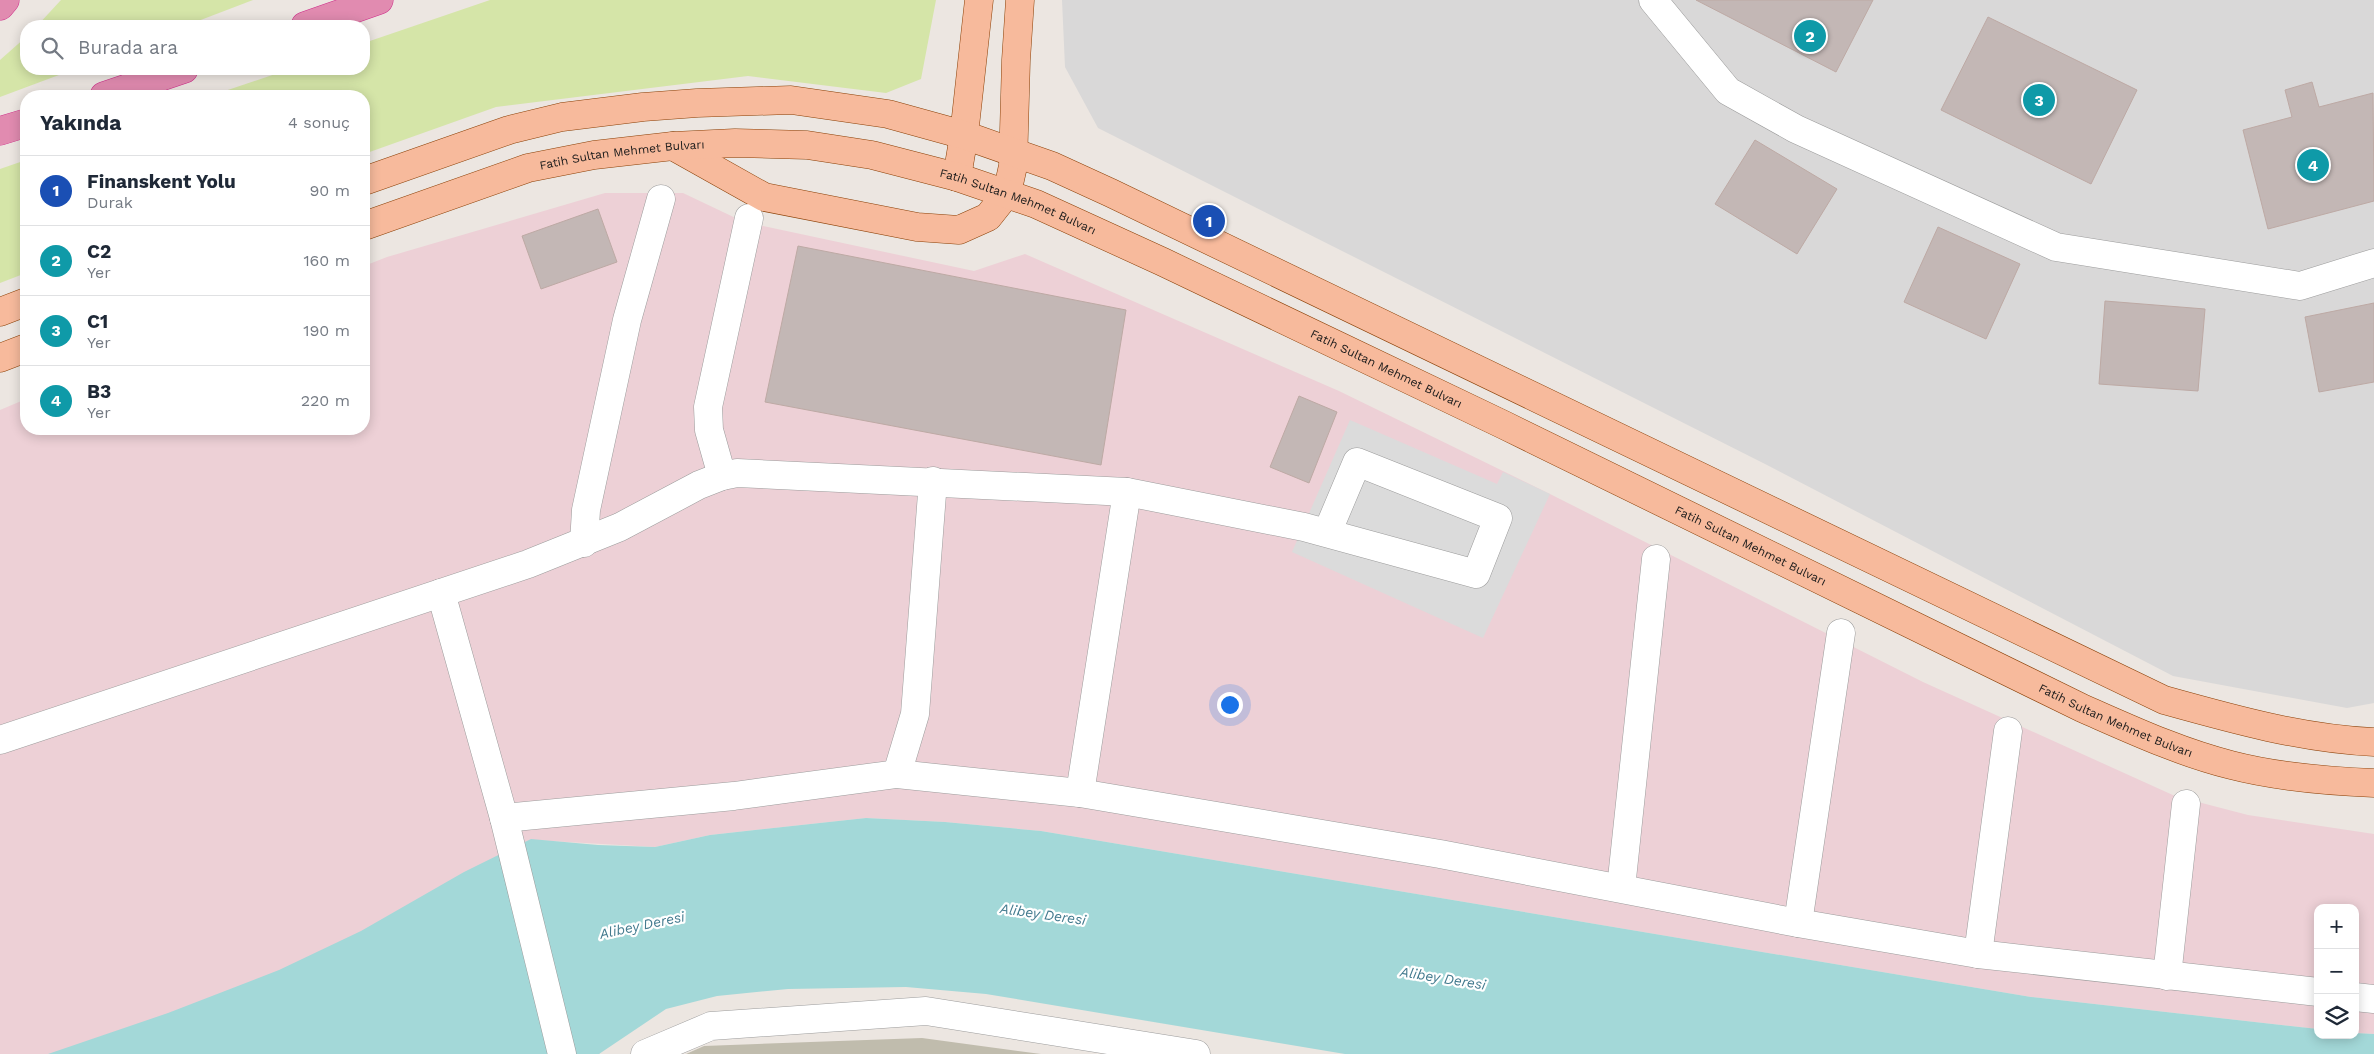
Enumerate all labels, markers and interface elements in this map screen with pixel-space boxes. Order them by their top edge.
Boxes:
pin: 2 [1794,17,1826,55]
search box [20,20,370,75]
icon: search [38,34,66,62]
text: Burada ara [78,36,178,59]
pin: 3 [2023,81,2055,119]
text: Yakında [40,110,121,135]
text: 4 sonuç [288,113,350,132]
street label: Fatih Sultan Mehmet Bulvarı [538,137,705,173]
pin: 4 [2297,146,2329,184]
street label: Fatih Sultan Mehmet Bulvarı [938,166,1098,238]
text: Finanskent Yolu [87,170,236,193]
text: 1 [53,181,59,200]
text: 90 m [309,181,350,200]
text: Durak [87,193,133,212]
pin: 1 [1193,202,1225,240]
text: C2 [87,240,111,263]
text: 2 [51,251,61,270]
text: 160 m [303,251,350,270]
text: Yer [87,263,111,282]
text: C1 [87,310,108,333]
text: 3 [51,321,61,340]
text: 190 m [303,321,350,340]
street label: Fatih Sultan Mehmet Bulvarı [1308,327,1464,411]
text: Yer [87,333,111,352]
text: B3 [87,380,111,403]
text: 4 [51,391,61,410]
text: 220 m [301,391,350,410]
text: Yer [87,403,111,422]
street label: Fatih Sultan Mehmet Bulvarı [1673,503,1828,589]
street label: Fatih Sultan Mehmet Bulvarı [2037,681,2194,760]
your location [1217,692,1243,718]
water label: Alibey Deresi [998,900,1087,928]
map controls [2314,904,2359,1039]
button: + [2314,904,2359,949]
water label: Alibey Deresi [597,908,686,942]
button: − [2314,949,2359,994]
water label: Alibey Deresi [1398,963,1487,993]
button: layers [2314,994,2359,1039]

